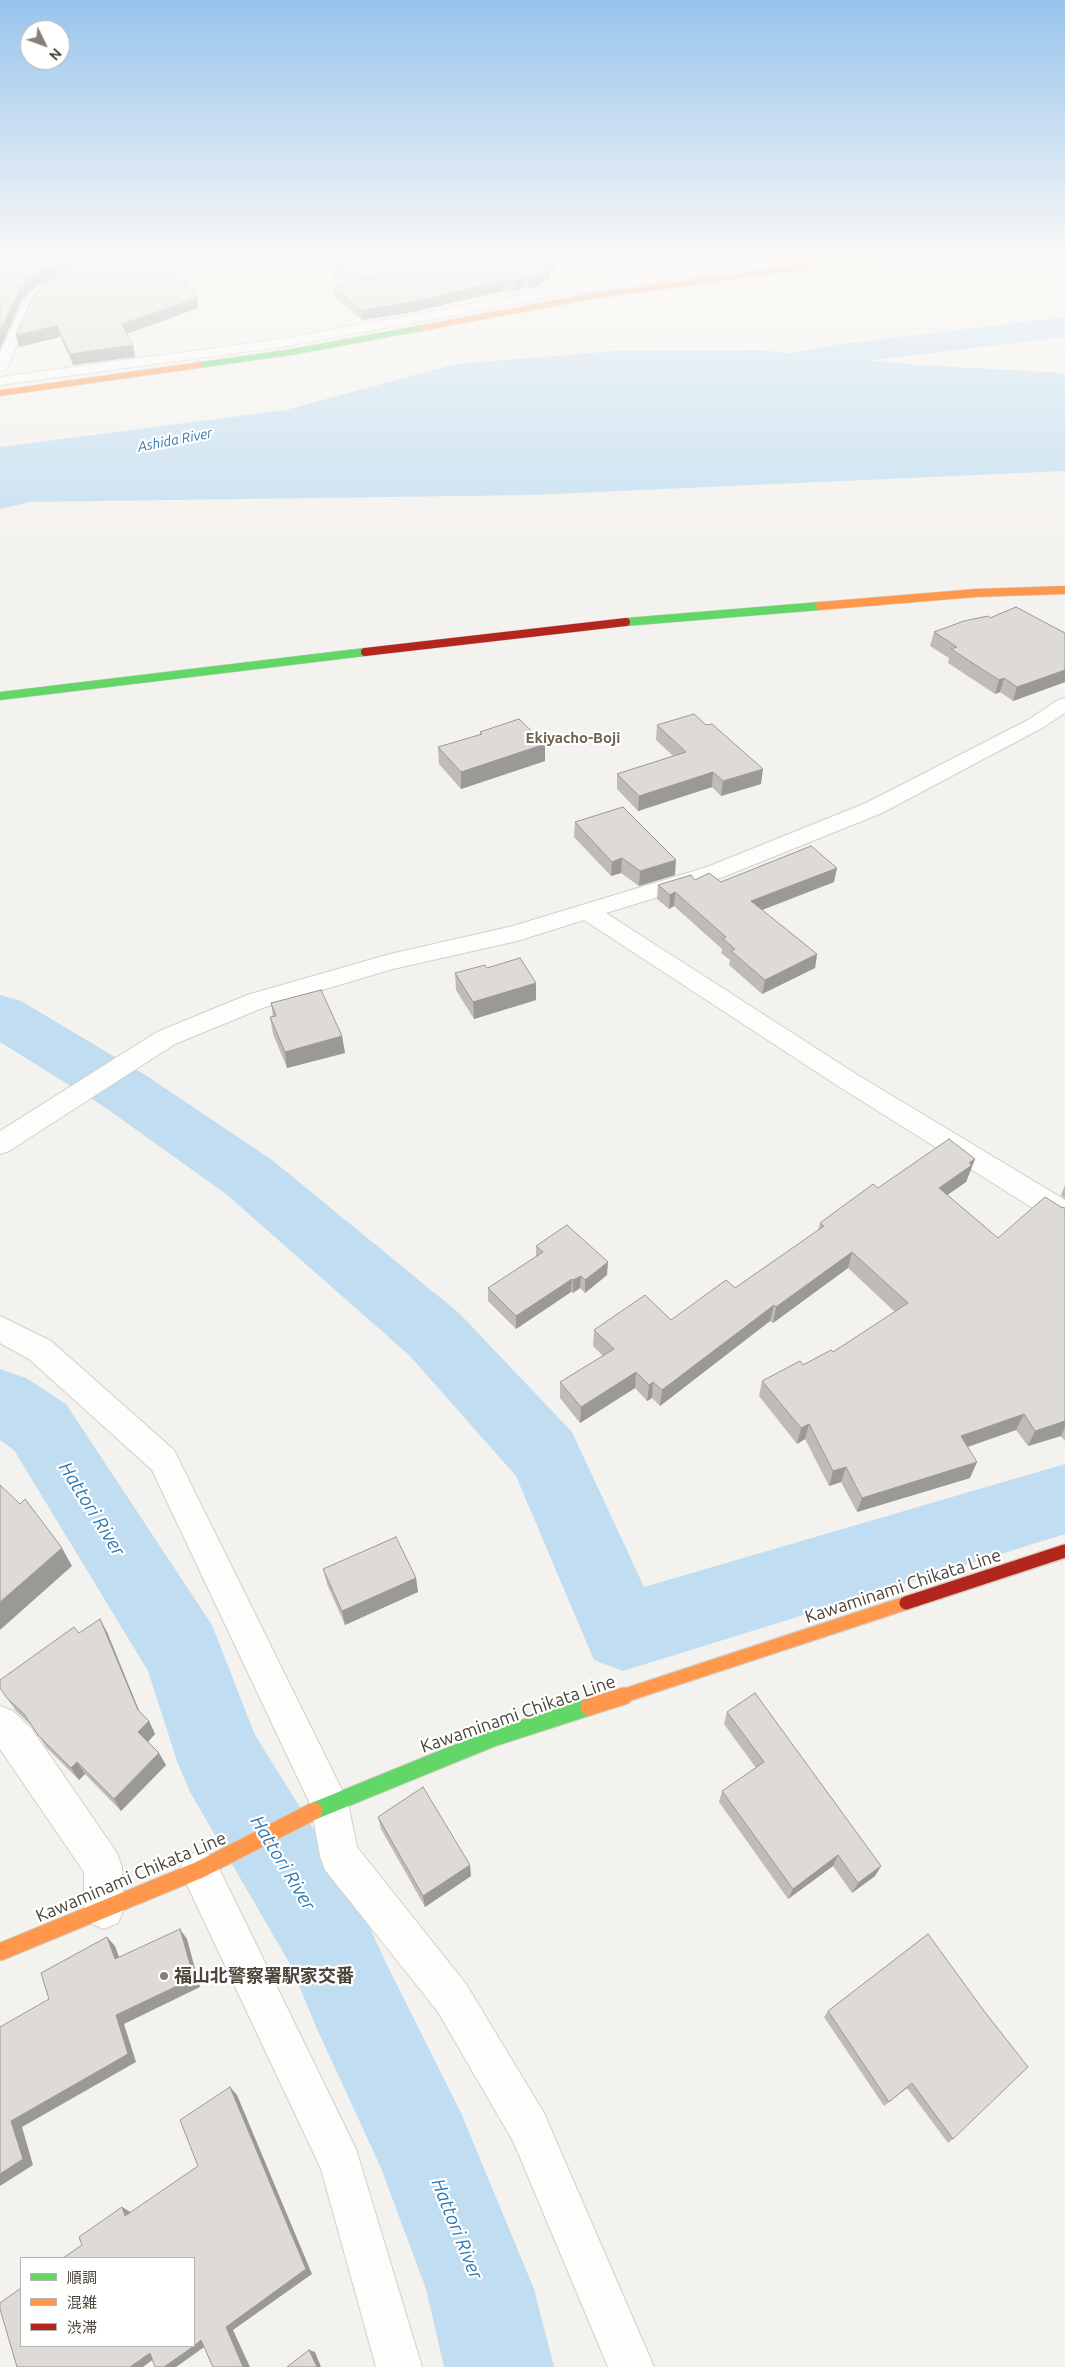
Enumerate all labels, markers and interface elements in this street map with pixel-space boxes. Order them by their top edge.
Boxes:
north arrow [20,20,70,70]
text: N [46,45,65,64]
water label: Ashida River [136,425,214,455]
district label: Ekiyacho-Boji [526,729,620,747]
water label: Hattori River [54,1458,130,1560]
street label: Kawaminami Chikata Line [802,1544,1004,1628]
street label: Kawaminami Chikata Line [418,1670,618,1758]
water label: Hattori River [246,1811,320,1915]
street label: Kawaminami Chikata Line [32,1827,230,1927]
place label: 福山北警察署駅家交番 [174,1965,354,1987]
marker: 福山北警察署駅家交番 [158,1970,170,1982]
water label: Hattori River [426,2175,488,2283]
legend [20,2257,195,2347]
text: 順調 [67,2269,97,2286]
text: 混雑 [67,2294,97,2311]
text: 渋滞 [67,2319,97,2336]

